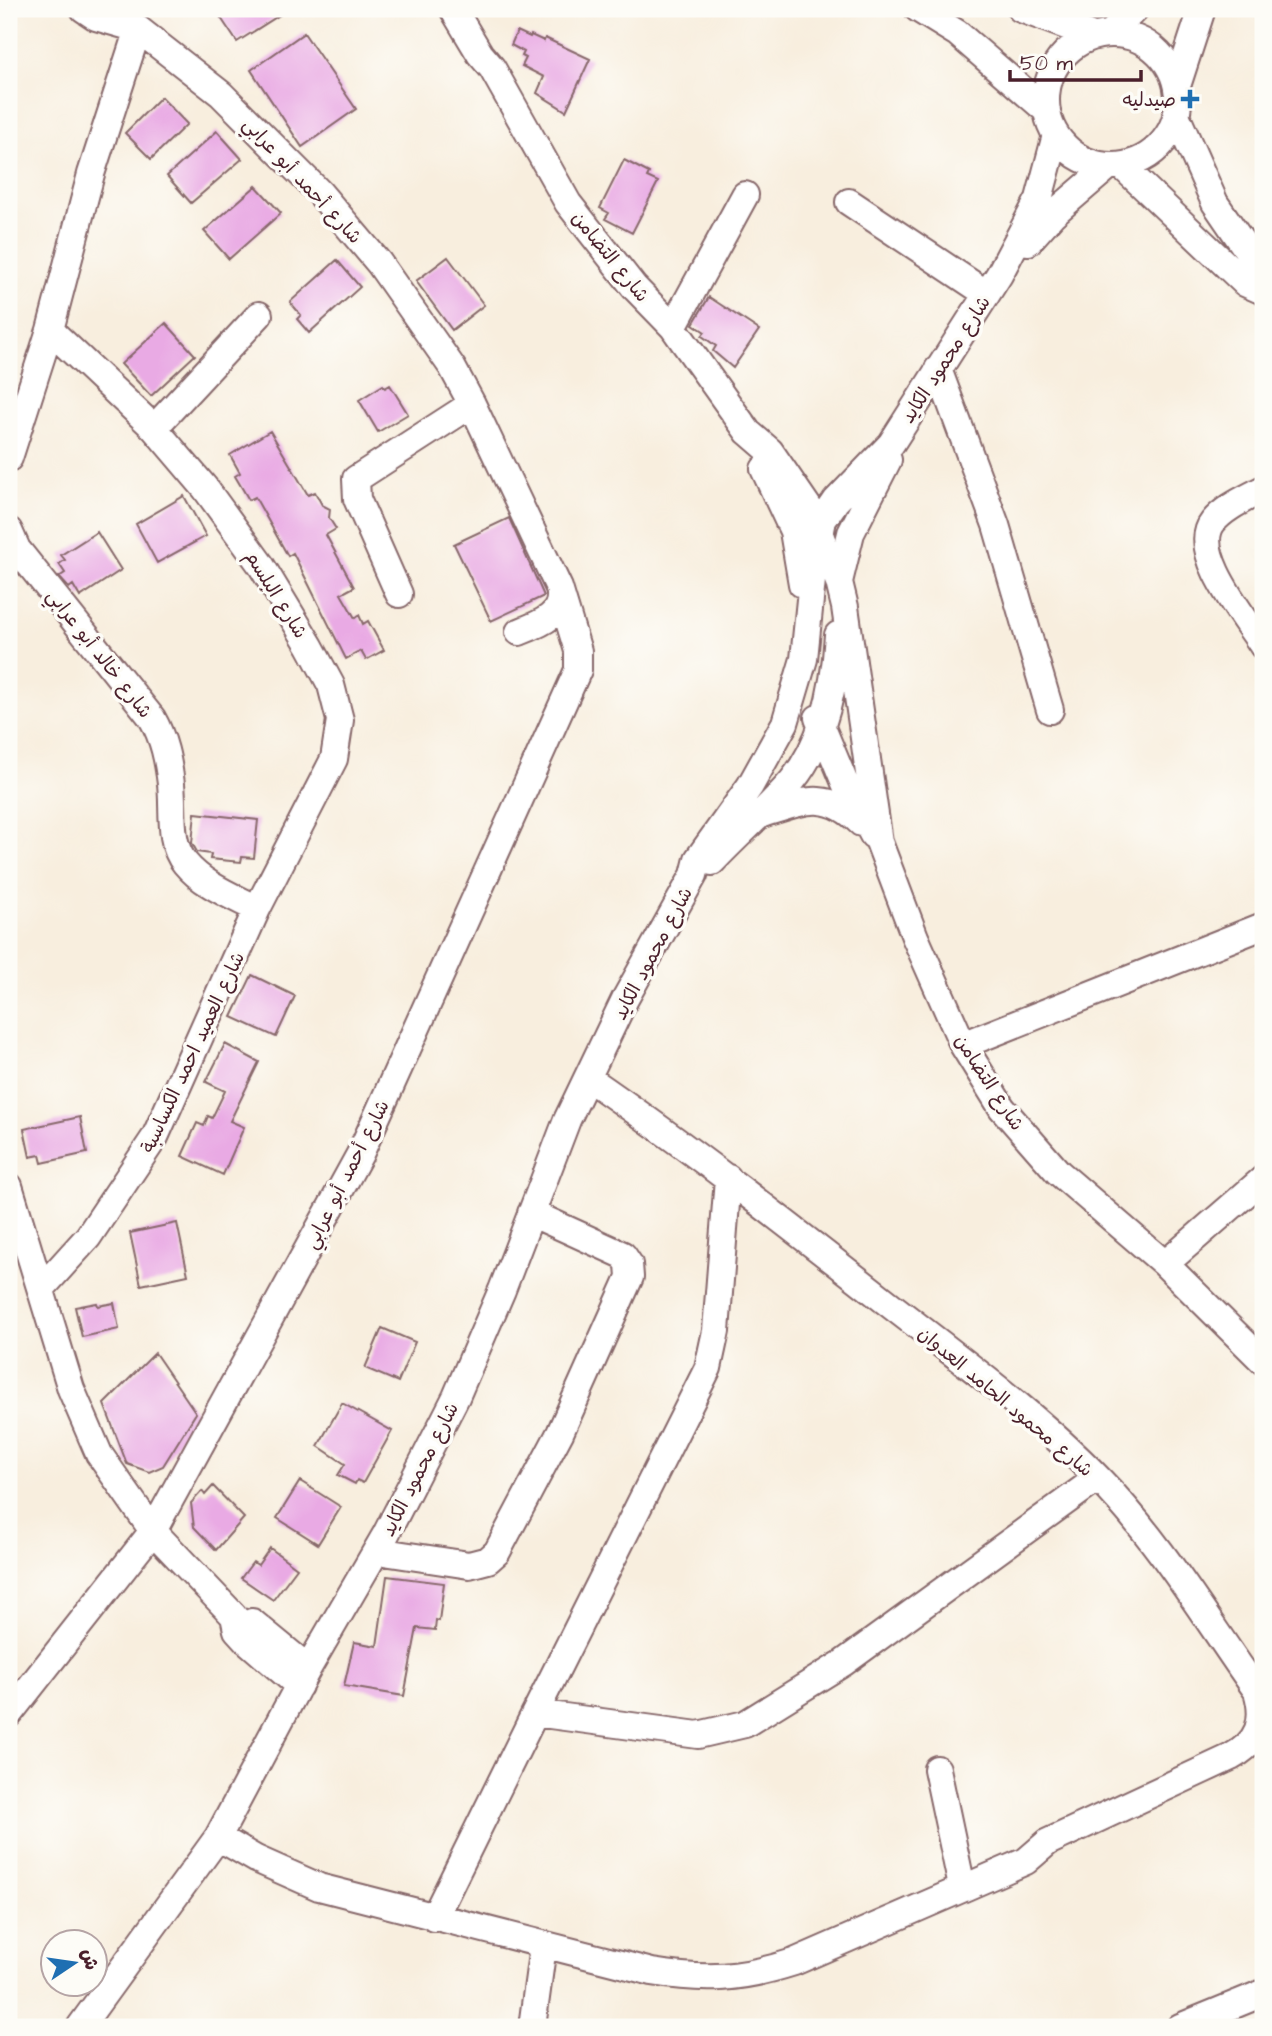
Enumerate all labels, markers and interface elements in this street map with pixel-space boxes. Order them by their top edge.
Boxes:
scale bar [1010,38,1141,82]
text: 50 m [1020,49,1074,78]
place label: صيدليه [1123,87,1176,114]
marker: صيدليه [1182,91,1198,107]
street label: شارع أحمد أبو عرابي [235,112,368,252]
street label: شارع التضامن [565,206,655,308]
street label: شارع محمود الكايد [895,291,998,429]
street label: شارع البلسم [238,546,313,644]
street label: شارع خالد أبو عرابي [38,584,158,725]
street label: شارع محمود الكايد [607,883,700,1025]
street label: شارع العميد احمد الكساسبة [135,948,252,1158]
street label: شارع التضامن [947,1029,1030,1136]
street label: شارع أحمد أبو عرابي [298,1095,398,1255]
street label: شارع محمود الحامد العدوان [912,1321,1098,1484]
street label: شارع محمود الكايد [375,1398,466,1541]
north arrow [38,1927,108,1997]
text: ش [74,1946,105,1973]

